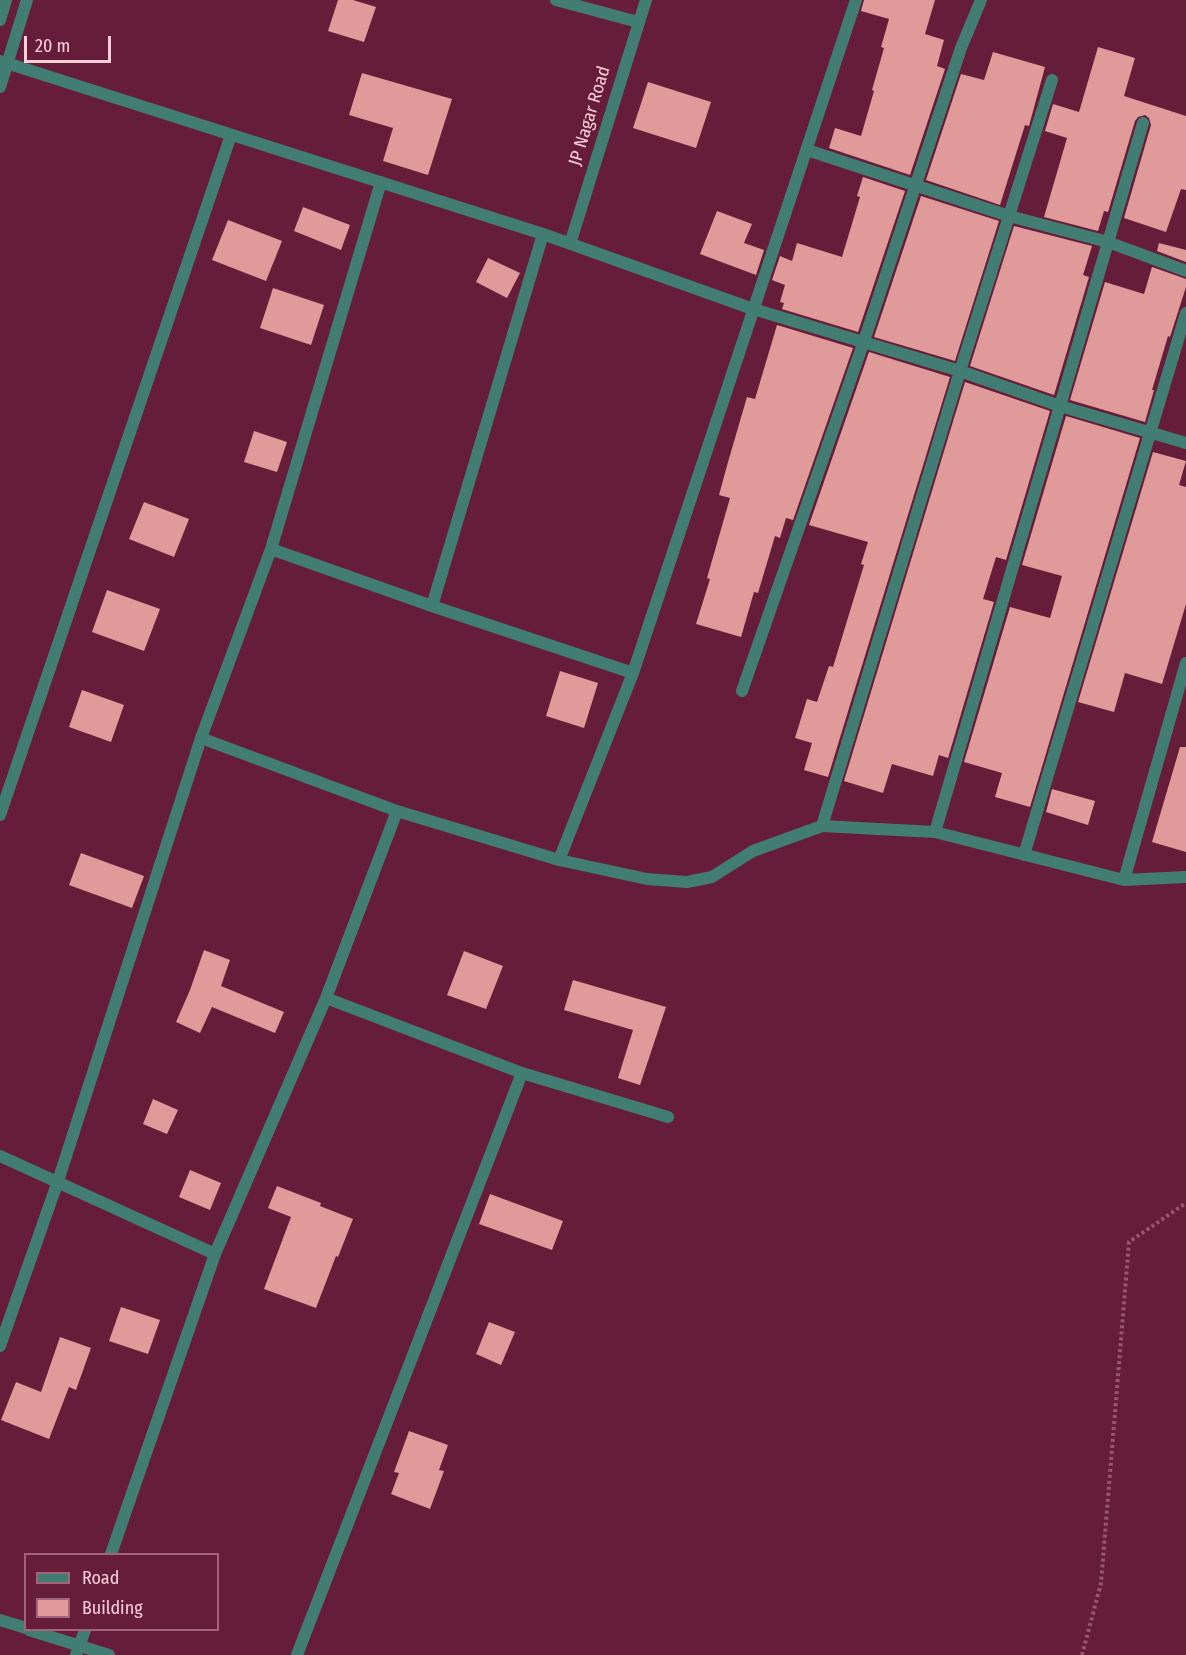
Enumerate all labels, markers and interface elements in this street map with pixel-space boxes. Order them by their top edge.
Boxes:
scale bar [27,24,114,62]
text: 20 m [35,35,70,57]
street label: JP Nagar Road [565,64,615,168]
legend [24,1553,219,1631]
text: Road [82,1567,119,1589]
text: Building [82,1597,143,1619]

